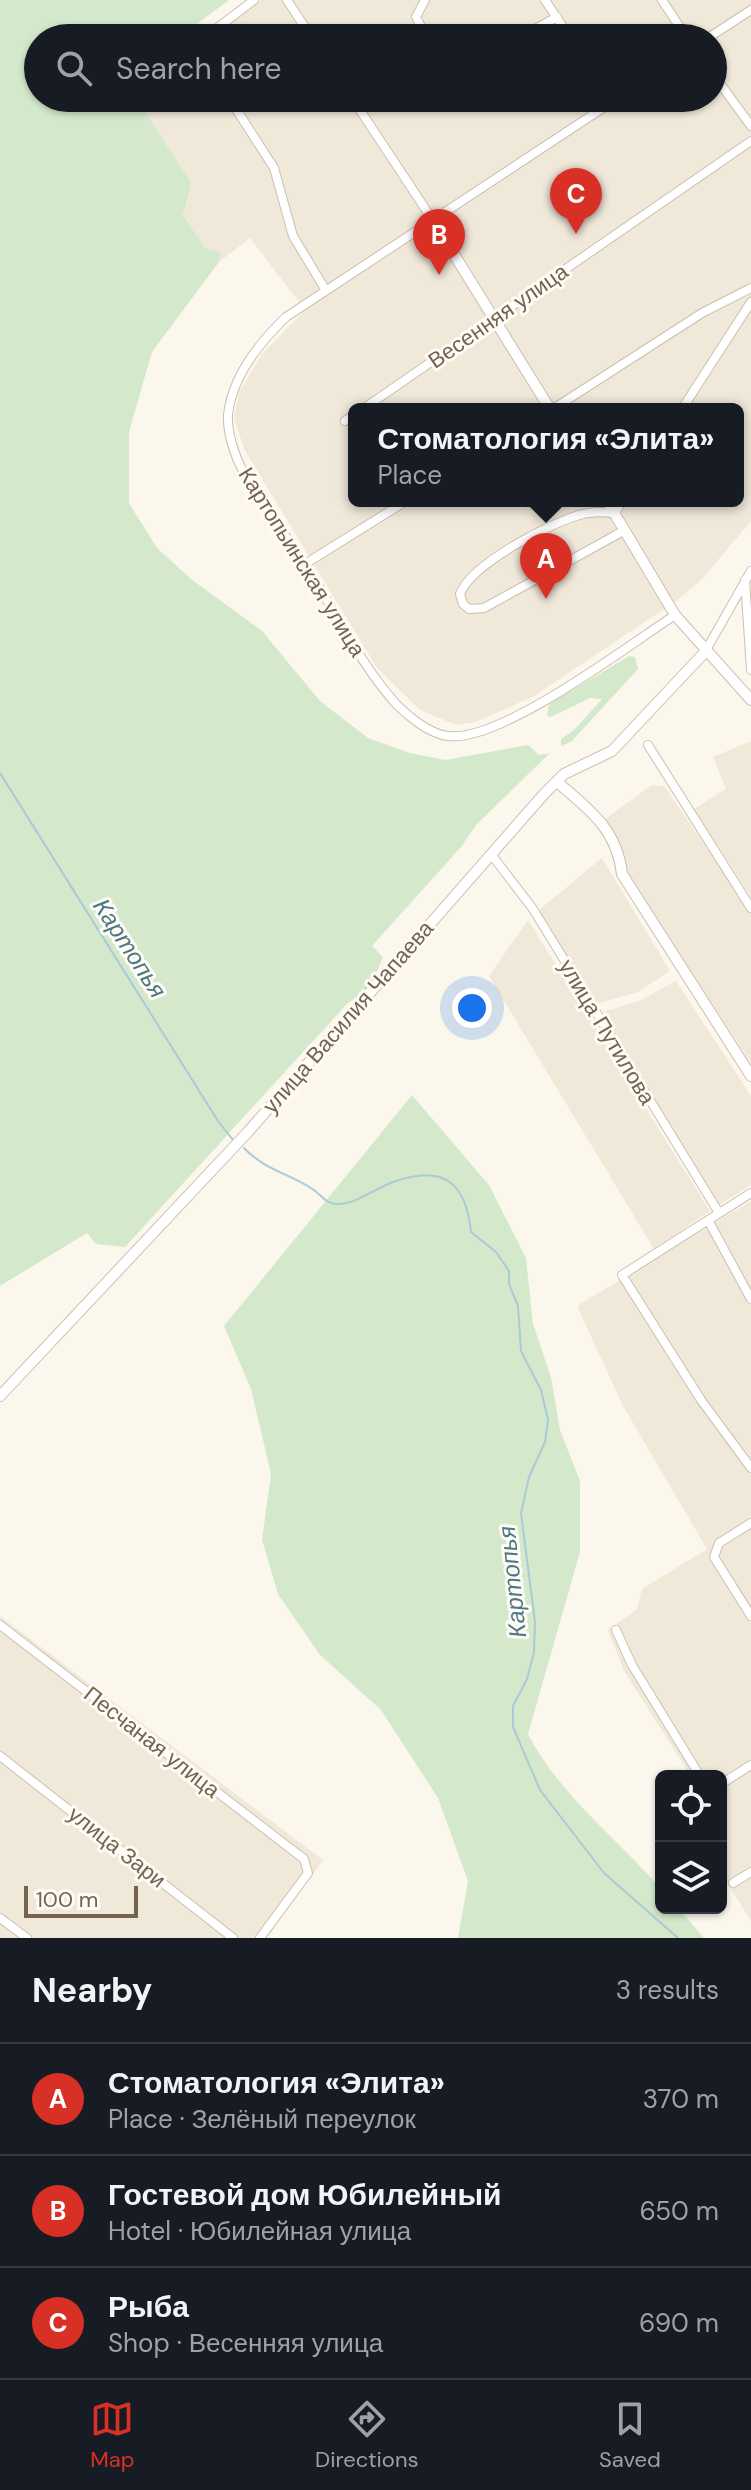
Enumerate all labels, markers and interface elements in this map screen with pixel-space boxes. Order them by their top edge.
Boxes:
search box [24,24,727,112]
icon: search [52,46,96,90]
text: Search here [116,49,282,88]
pin: C [550,168,602,234]
pin: B [413,209,465,275]
street label: Весенняя улица [422,256,574,375]
popup [348,403,744,507]
text: Стоматология «Элита» [377,419,715,458]
text: Place [377,458,442,492]
street label: Картопьинская улица [232,462,373,663]
pin: A [520,533,572,599]
water label: Картопья [86,892,174,1004]
street label: улица Василия Чапаева [256,914,440,1119]
street label: улица Путилова [552,954,662,1111]
your location [452,988,492,1028]
water label: Картопья [491,1524,533,1640]
street label: Песчаная улица [78,1680,227,1805]
map controls [655,1770,727,1914]
button: locate [655,1770,727,1842]
street label: улица Зари [62,1800,172,1894]
button: layers [655,1842,727,1914]
scale bar [24,1882,138,1918]
text: 100 m [36,1885,98,1914]
text: Nearby [32,1968,152,2013]
text: 3 results [616,1973,719,2007]
text: Стоматология «Элита» [108,2063,445,2102]
text: A [49,2082,67,2116]
text: 370 m [643,2082,719,2116]
text: Place · Зелёный переулок [108,2102,416,2136]
text: Гостевой дом Юбилейный [108,2175,501,2214]
text: B [50,2194,66,2228]
text: 650 m [639,2194,719,2228]
text: Hotel · Юбилейная улица [108,2214,411,2248]
text: Рыба [108,2287,189,2326]
text: C [48,2306,68,2340]
text: 690 m [639,2306,719,2340]
text: Shop · Весенняя улица [108,2326,383,2360]
tab: Map [90,2397,135,2474]
tab: Directions [315,2397,419,2474]
tab: Saved [599,2397,661,2474]

